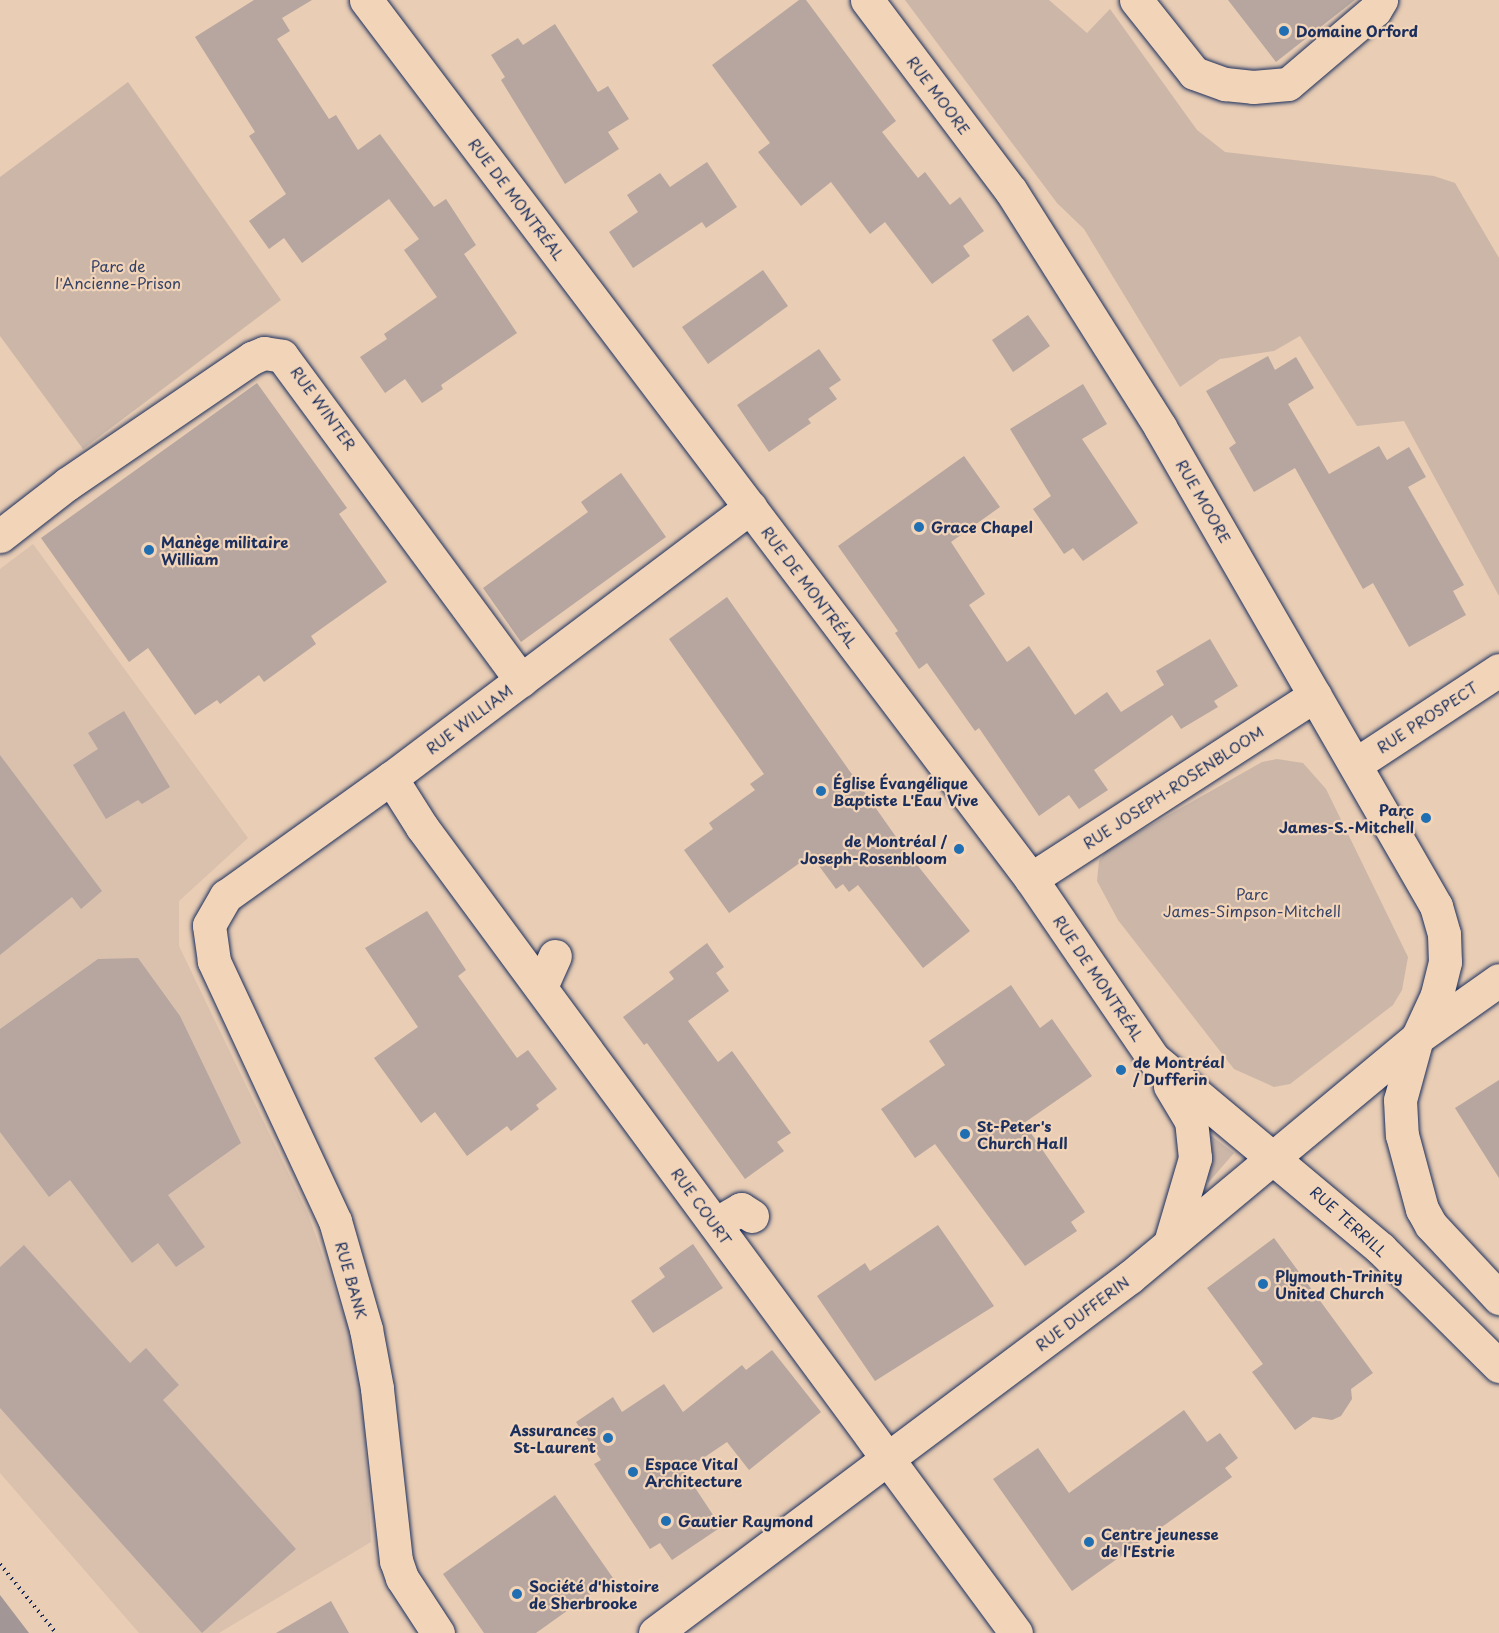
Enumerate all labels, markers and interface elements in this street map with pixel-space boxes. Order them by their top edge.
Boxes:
place label: Domaine Orford [1296,22,1419,40]
marker: Domaine Orford [1277,24,1291,38]
street label: RUE MOORE [904,52,974,138]
street label: RUE DE MONTRÉAL [465,134,569,264]
park label: Parc de l'Ancienne-Prison [55,256,181,291]
street label: RUE WINTER [287,362,361,454]
street label: RUE MOORE [1173,456,1235,546]
place label: Grace Chapel [931,518,1033,536]
marker: Grace Chapel [912,520,926,534]
street label: RUE DE MONTRÉAL [758,522,862,652]
place label: Manège militaire William [161,532,289,567]
marker: Manège militaire William [142,543,156,557]
street label: RUE PROSPECT [1373,678,1481,756]
street label: RUE WILLIAM [422,681,516,757]
street label: RUE JOSEPH-ROSENBLOOM [1079,721,1267,853]
place label: Église Évangélique Baptiste L'Eau Vive [833,773,979,808]
marker: Église Évangélique Baptiste L'Eau Vive [814,784,828,798]
place label: Parc James-S.-Mitchell [1279,800,1414,835]
marker: Parc James-S.-Mitchell [1419,811,1433,825]
place label: de Montréal / Joseph-Rosenbloom [800,831,947,866]
marker: de Montréal / Joseph-Rosenbloom [952,842,966,856]
park label: Parc James-Simpson-Mitchell [1163,884,1341,919]
street label: RUE DE MONTRÉAL [1050,911,1148,1045]
place label: de Montréal / Dufferin [1133,1052,1225,1087]
marker: de Montréal / Dufferin [1114,1063,1128,1077]
place label: St-Peter's Church Hall [977,1116,1067,1151]
marker: St-Peter's Church Hall [958,1127,972,1141]
street label: RUE COURT [668,1164,736,1248]
street label: RUE TERRILL [1307,1182,1391,1260]
street label: RUE BANK [332,1239,372,1321]
place label: Plymouth-Trinity United Church [1275,1266,1402,1301]
street label: RUE DUFFERIN [1031,1271,1133,1355]
marker: Plymouth-Trinity United Church [1256,1277,1270,1291]
place label: Assurances St-Laurent [510,1420,596,1455]
marker: Assurances St-Laurent [601,1431,615,1445]
place label: Espace Vital Architecture [645,1454,742,1489]
marker: Espace Vital Architecture [626,1465,640,1479]
place label: Gautier Raymond [678,1512,814,1530]
marker: Gautier Raymond [659,1514,673,1528]
place label: Centre jeunesse de l'Estrie [1101,1524,1219,1559]
marker: Centre jeunesse de l'Estrie [1082,1535,1096,1549]
place label: Société d'histoire de Sherbrooke [529,1576,660,1611]
marker: Société d'histoire de Sherbrooke [510,1587,524,1601]

